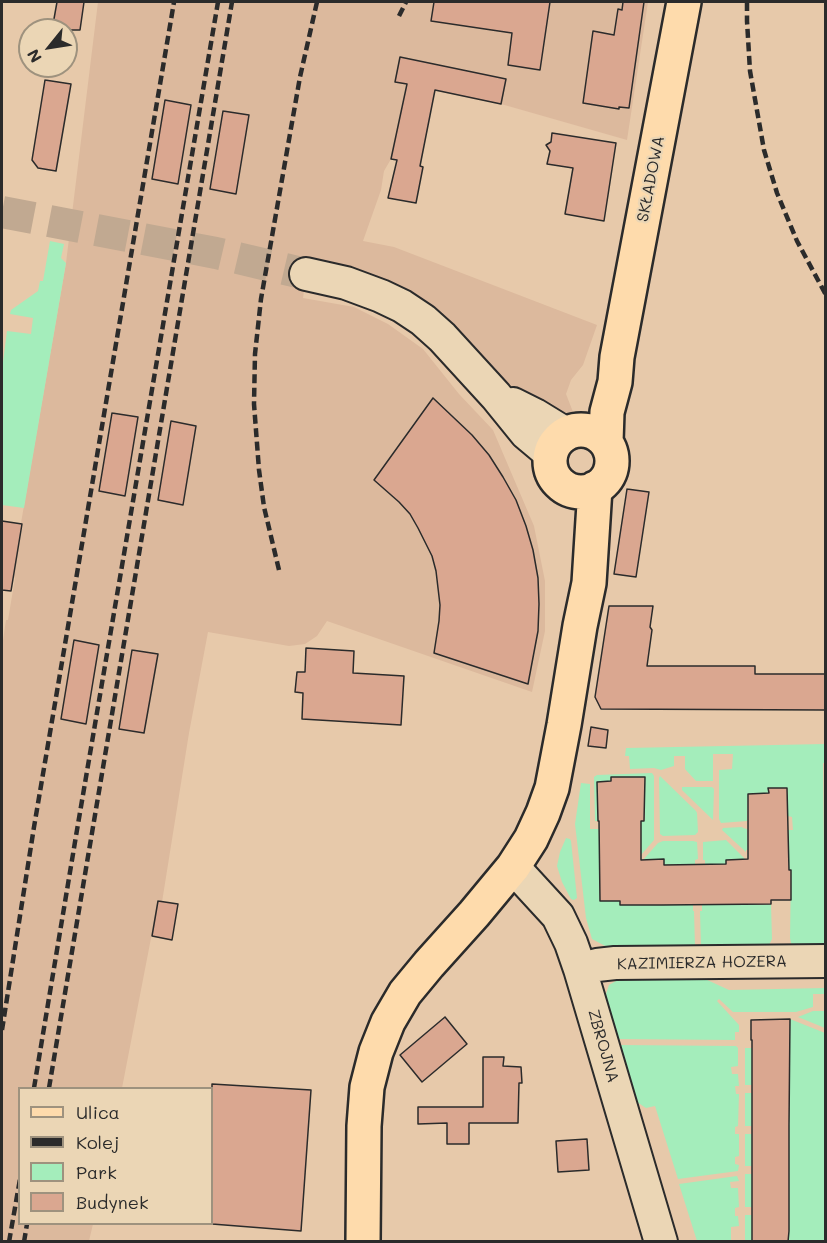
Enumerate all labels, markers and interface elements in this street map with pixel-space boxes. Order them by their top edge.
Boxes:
north arrow [18,18,78,78]
text: N [22,46,46,67]
street label: SKŁADOWA [633,134,669,224]
street label: KAZIMIERZA HOZERA [617,952,787,974]
street label: ZBROJNA [583,1007,623,1085]
legend [18,1087,213,1225]
text: Ulica [76,1100,120,1124]
text: Kolej [76,1130,119,1154]
text: Park [76,1160,117,1184]
text: Budynek [76,1190,149,1214]

